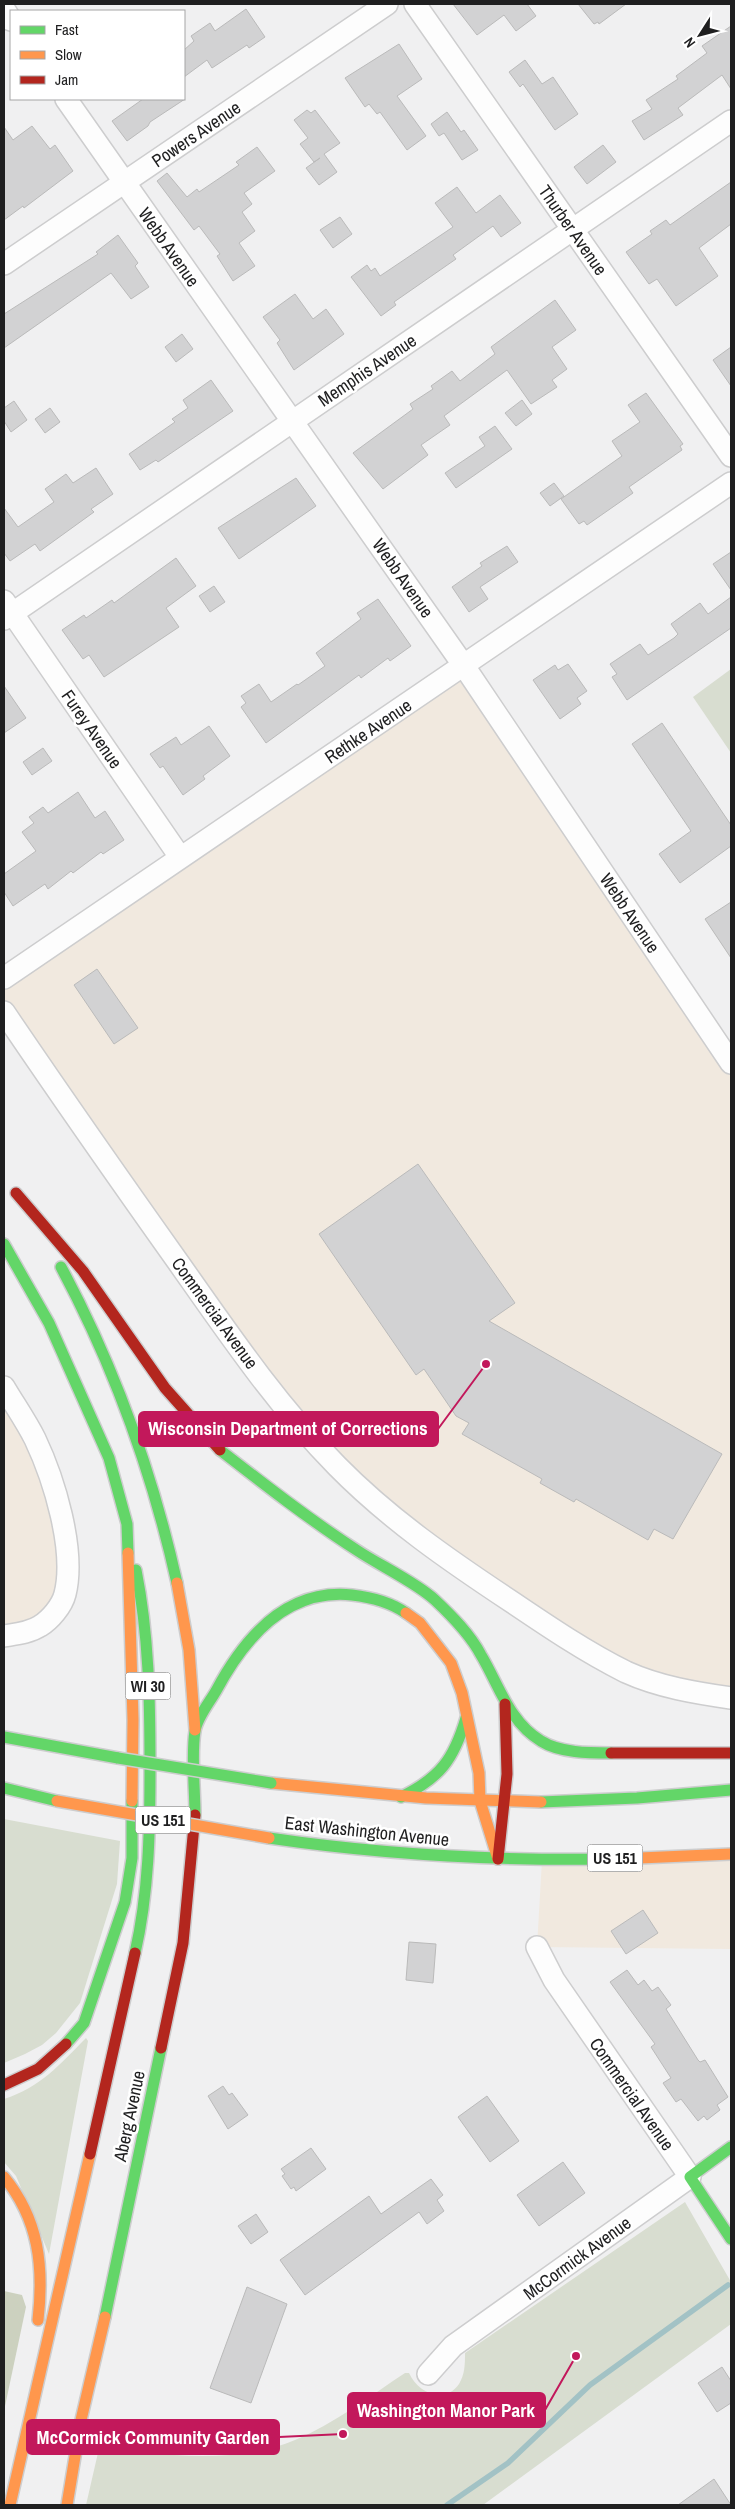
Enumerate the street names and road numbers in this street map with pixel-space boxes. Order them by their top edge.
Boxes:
street label: Powers Avenue [147,95,245,173]
street label: Thurber Avenue [533,180,613,280]
street label: Webb Avenue [133,202,205,292]
street label: Memphis Avenue [313,328,421,412]
street label: Webb Avenue [367,533,439,623]
street label: Furey Avenue [56,685,128,773]
street label: Rethke Avenue [320,693,416,769]
street label: Webb Avenue [594,868,666,958]
street label: Commercial Avenue [166,1252,264,1374]
road number: WI 30 [126,1672,170,1700]
road number: US 151 [136,1806,190,1834]
street label: East Washington Avenue [284,1810,450,1852]
road number: US 151 [588,1845,642,1872]
street label: Commercial Avenue [584,2032,680,2156]
street label: Aberg Avenue [107,2068,151,2165]
street label: McCormick Avenue [518,2210,636,2306]

